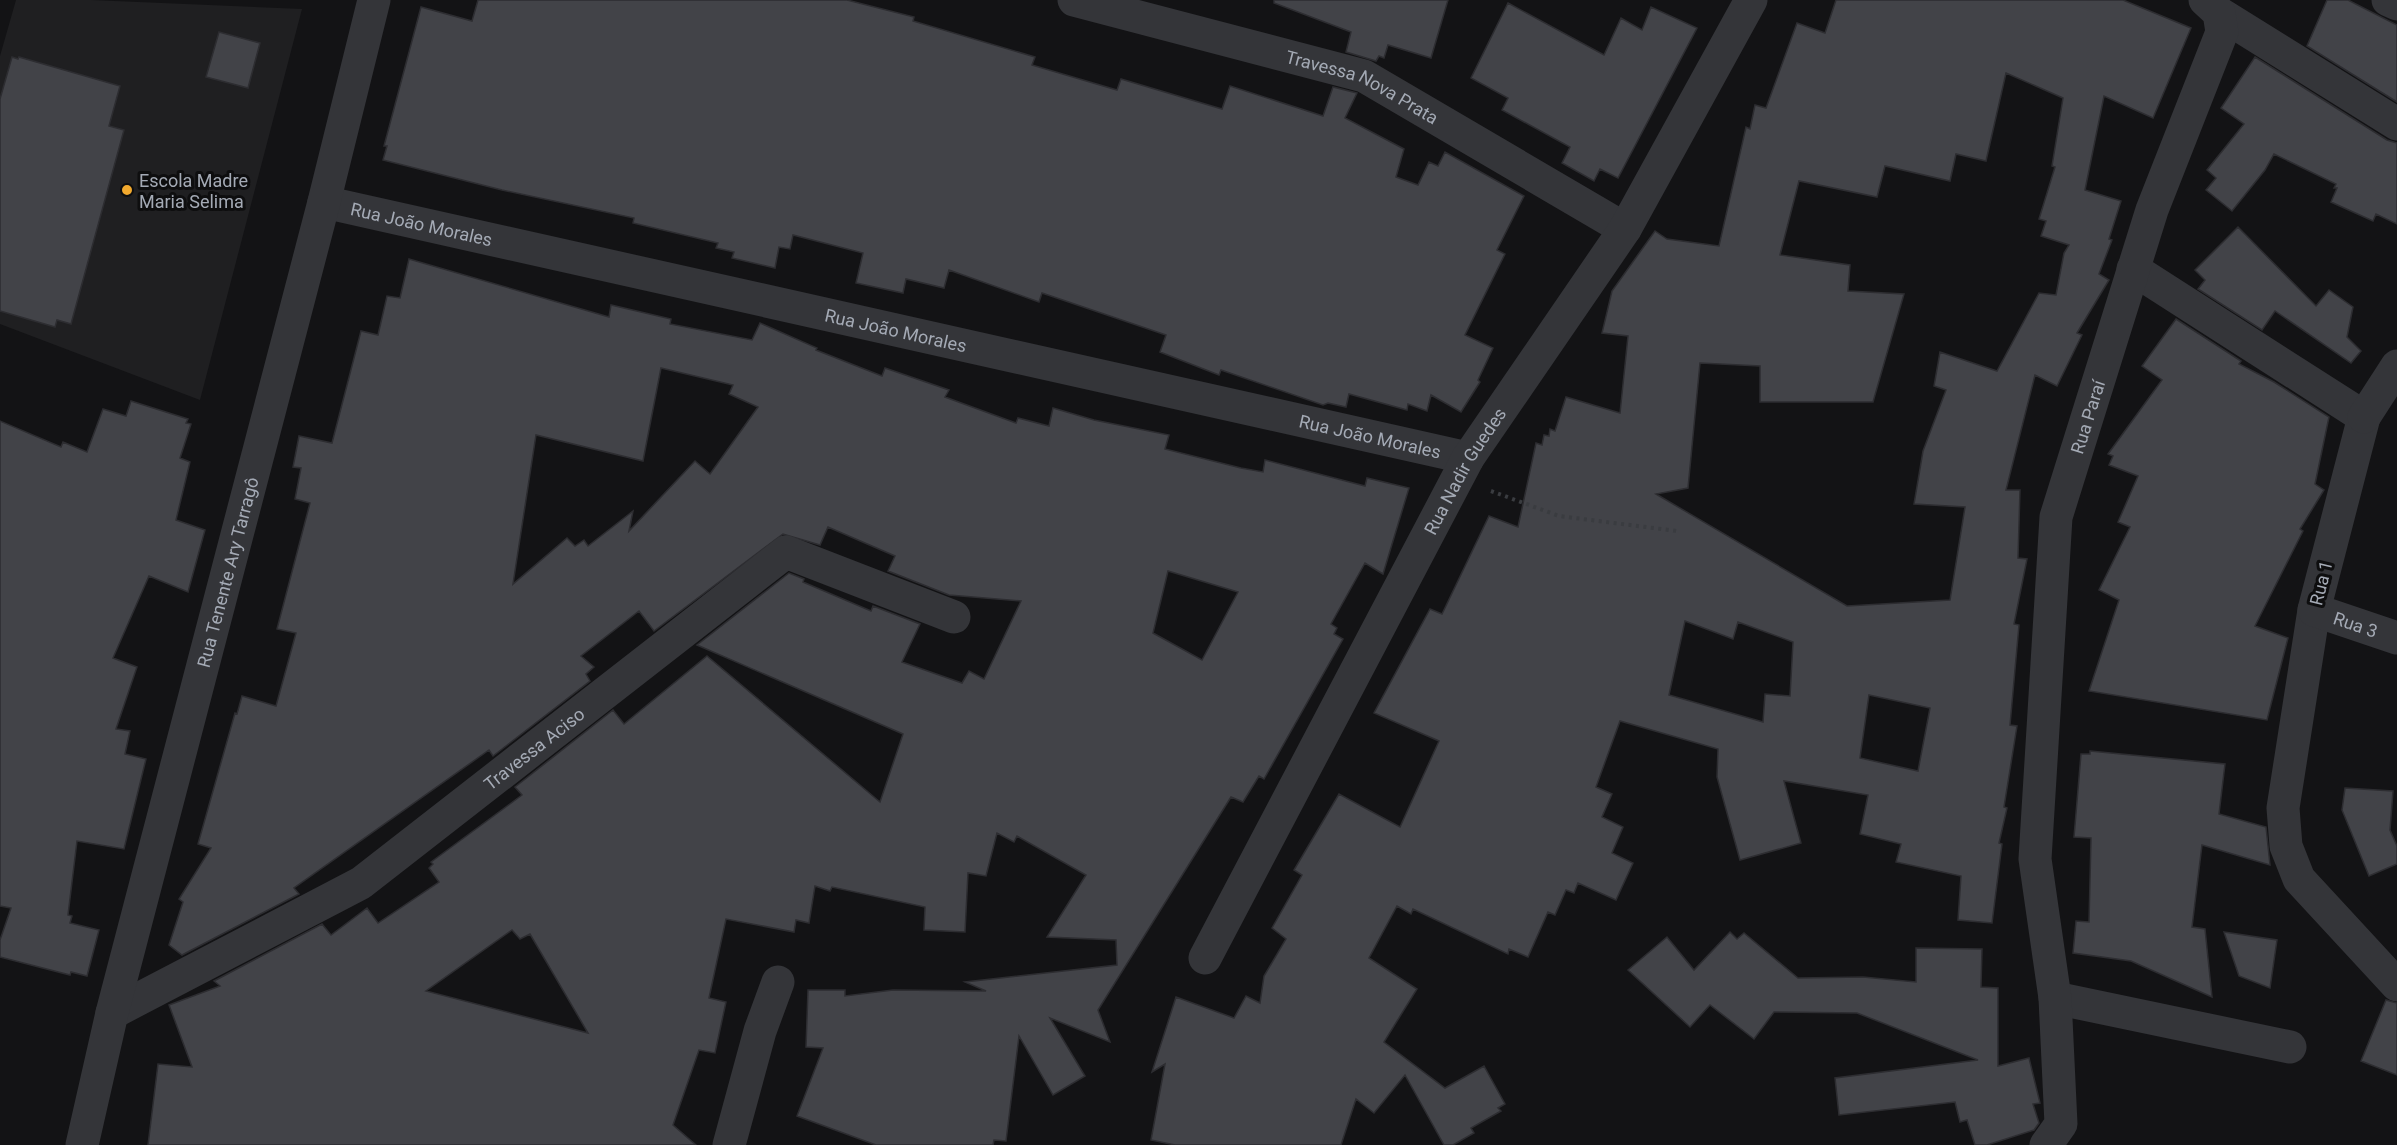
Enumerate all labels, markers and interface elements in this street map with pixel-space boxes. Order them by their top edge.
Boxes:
street label: Travessa Nova Prata [1284,45,1442,128]
place label: Escola Madre Maria Selima [139,170,248,212]
marker: Escola Madre Maria Selima [120,183,134,197]
street label: Rua João Morales [349,198,495,250]
street label: Rua João Morales [823,304,969,356]
street label: Rua Paraí [2066,377,2109,456]
street label: Rua Nadir Guedes [1419,403,1510,538]
street label: Rua João Morales [1297,410,1443,462]
street label: Rua Tenente Ary Tarragô [192,475,262,670]
street label: Rua 1 [2305,558,2337,608]
street label: Rua 3 [2331,607,2381,641]
street label: Travessa Aciso [479,703,588,794]

